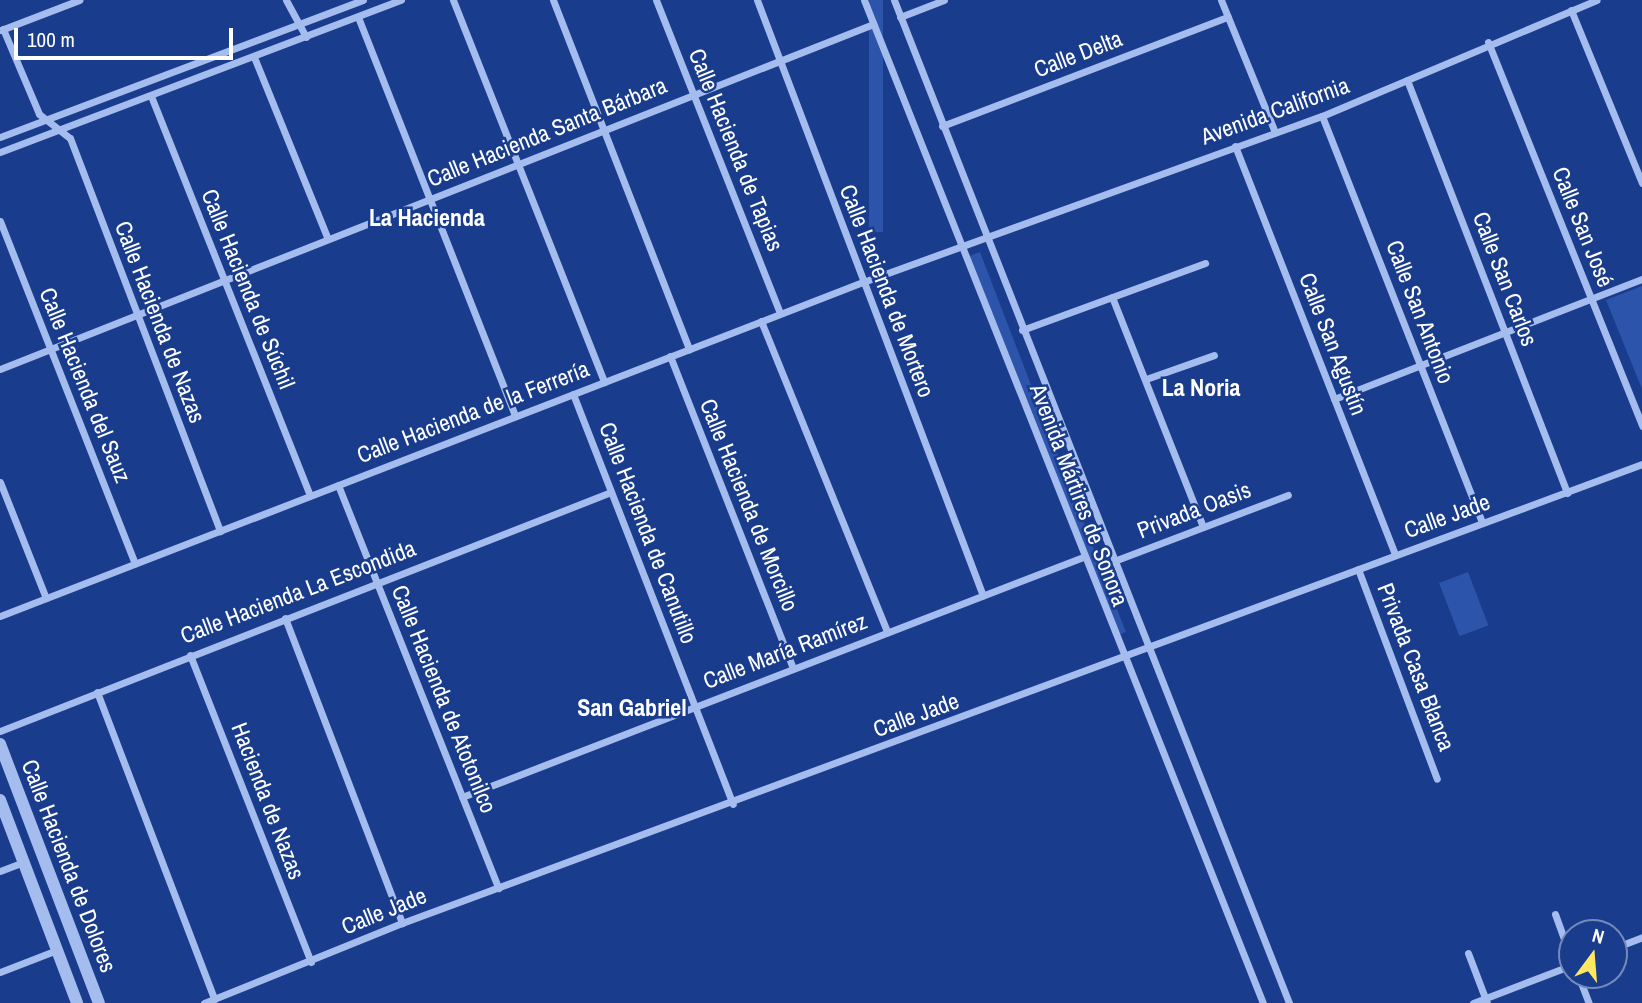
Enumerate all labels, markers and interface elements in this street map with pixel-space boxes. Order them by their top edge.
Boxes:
scale bar [18,14,236,58]
text: 100 m [27,25,75,54]
street label: Calle Delta [1030,25,1126,83]
street label: Calle Hacienda de Tapias [683,45,789,255]
street label: Calle Hacienda Santa Bárbara [423,71,671,193]
street label: Avenida California [1197,71,1353,151]
street label: Calle San José [1546,163,1620,291]
street label: Calle Hacienda de Mortero [834,181,940,401]
street label: Calle Hacienda de Súchil [195,185,301,393]
district label: La Hacienda [369,204,485,232]
street label: Calle San Carlos [1467,208,1543,350]
street label: Calle Hacienda de Nazas [109,217,211,427]
street label: Calle San Antonio [1380,236,1460,388]
street label: Calle San Agustín [1293,269,1373,419]
street label: Calle Hacienda del Sauz [33,284,137,486]
street label: Calle Hacienda de la Ferrería [353,355,593,469]
district label: La Noria [1162,374,1240,402]
street label: Avenida Mártires de Sonora [1024,380,1134,610]
street label: Calle Hacienda de Morcillo [694,395,804,615]
street label: Calle Hacienda de Canutillo [593,418,703,648]
street label: Privada Oasis [1133,476,1255,544]
street label: Calle Jade [1400,488,1494,544]
street label: Calle Hacienda La Escondida [177,534,419,650]
street label: Privada Casa Blanca [1371,579,1461,755]
street label: Calle Hacienda de Atotonilco [385,581,503,817]
street label: Calle María Ramírez [699,607,871,695]
street label: Calle Jade [869,687,963,743]
district label: San Gabriel [577,694,687,722]
street label: Hacienda de Nazas [225,719,311,883]
street label: Calle Hacienda de Dolores [16,756,122,976]
street label: Calle Jade [338,882,430,940]
north arrow [1558,919,1628,989]
text: N [1589,922,1607,950]

